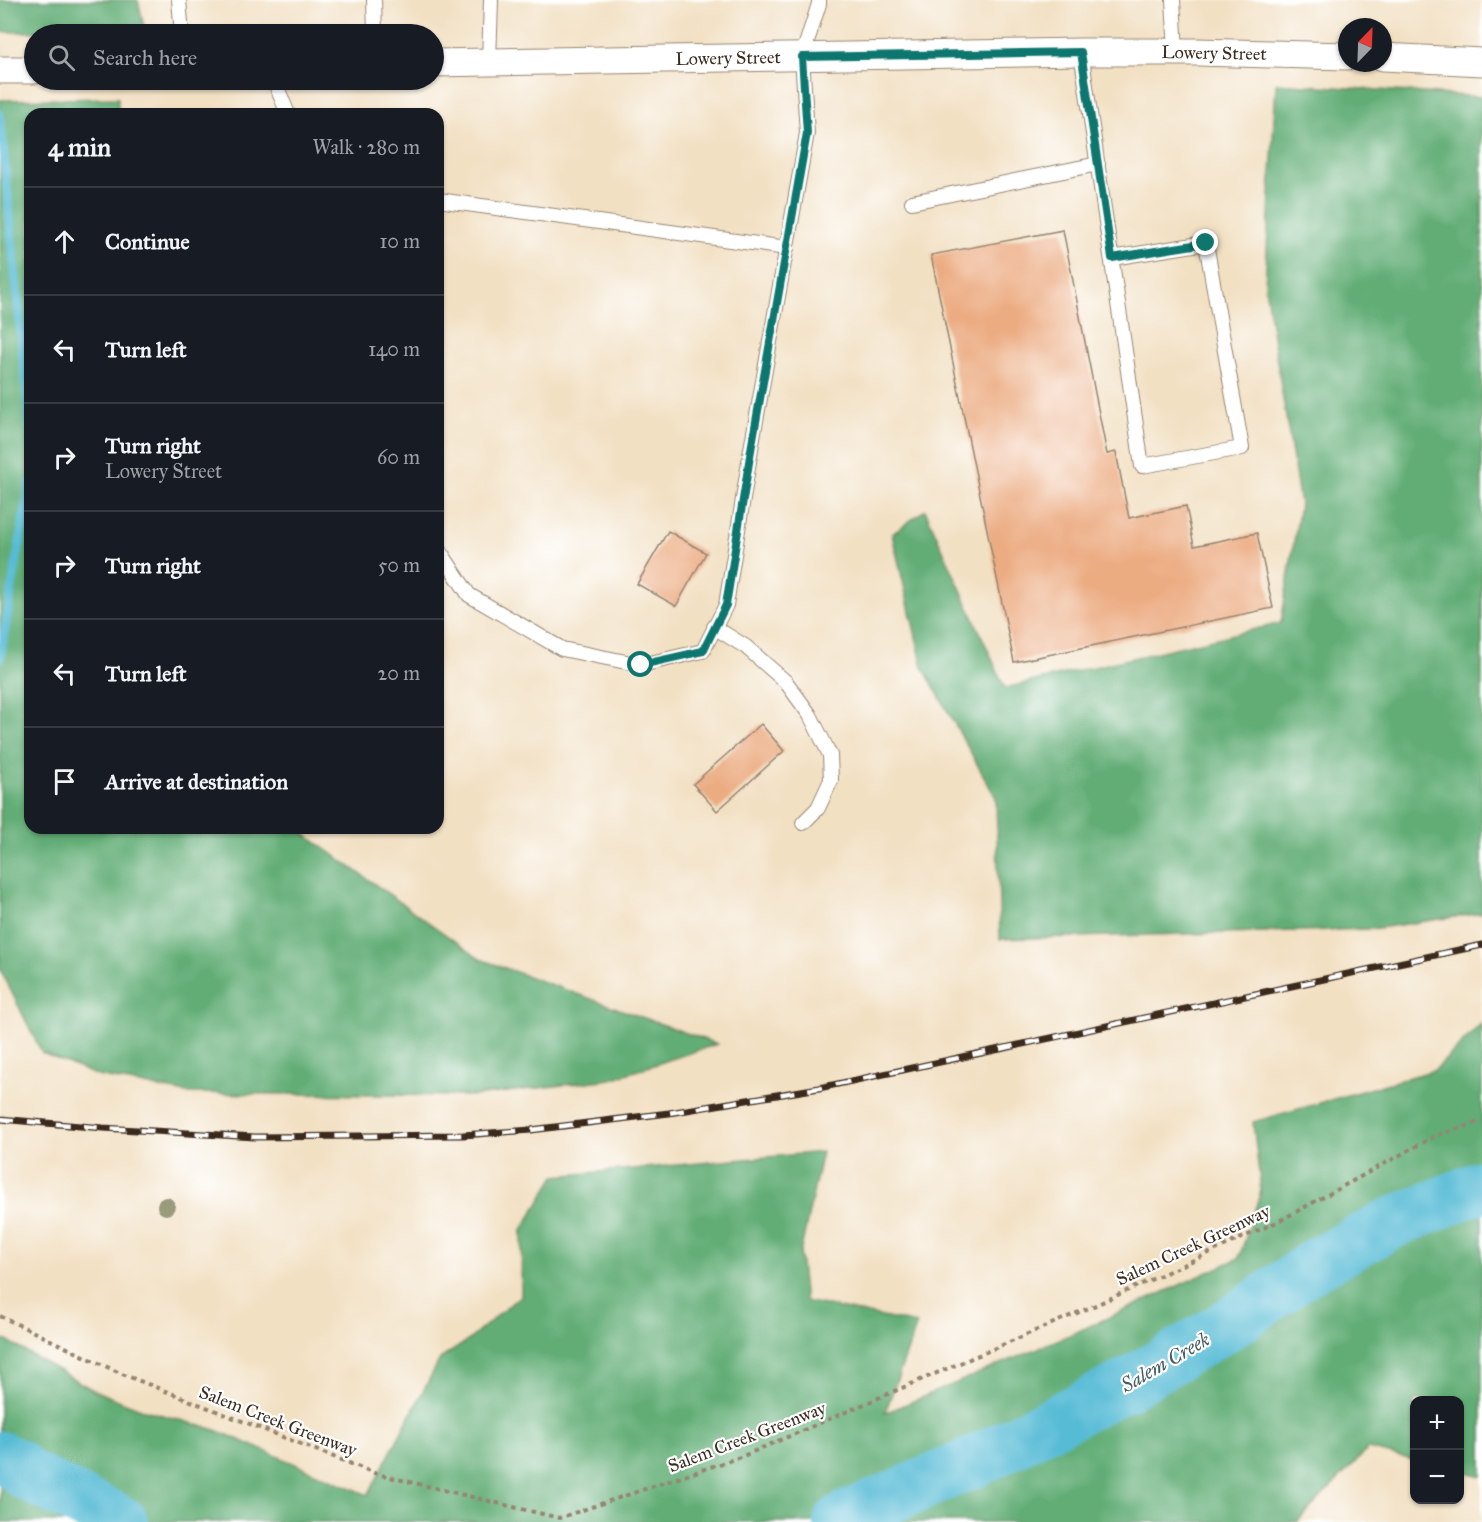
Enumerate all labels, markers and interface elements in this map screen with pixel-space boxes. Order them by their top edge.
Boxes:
north arrow [1338,18,1392,72]
search box [24,24,444,90]
icon: search [45,41,78,74]
street label: Lowery Street [1161,41,1267,65]
text: Search here [93,44,197,71]
street label: Lowery Street [675,46,781,70]
text: 4 min [48,131,111,163]
text: Walk · 280 m [313,135,420,159]
icon: ahead [48,225,81,258]
text: Continue [105,228,190,255]
text: 10 m [379,229,420,253]
route end [1192,229,1218,255]
icon: left [48,333,81,366]
text: Turn left [105,336,187,363]
text: 140 m [368,337,420,361]
text: Turn right [105,432,201,459]
icon: right [48,441,81,474]
text: 60 m [377,445,420,469]
text: Lowery Street [105,459,222,483]
icon: right [48,549,81,582]
text: Turn right [105,552,201,579]
text: 50 m [378,553,420,577]
route start [627,651,653,677]
icon: left [48,657,81,690]
text: Turn left [105,660,187,687]
text: 20 m [377,661,420,685]
icon: arrive [48,765,81,798]
text: Arrive at destination [105,768,288,795]
street label: Salem Creek Greenway [1113,1199,1274,1290]
water label: Salem Creek [1115,1327,1214,1398]
street label: Salem Creek Greenway [196,1381,361,1461]
map controls [1410,1396,1464,1504]
button: + [1410,1396,1464,1450]
street label: Salem Creek Greenway [665,1397,830,1477]
button: − [1410,1450,1464,1504]

